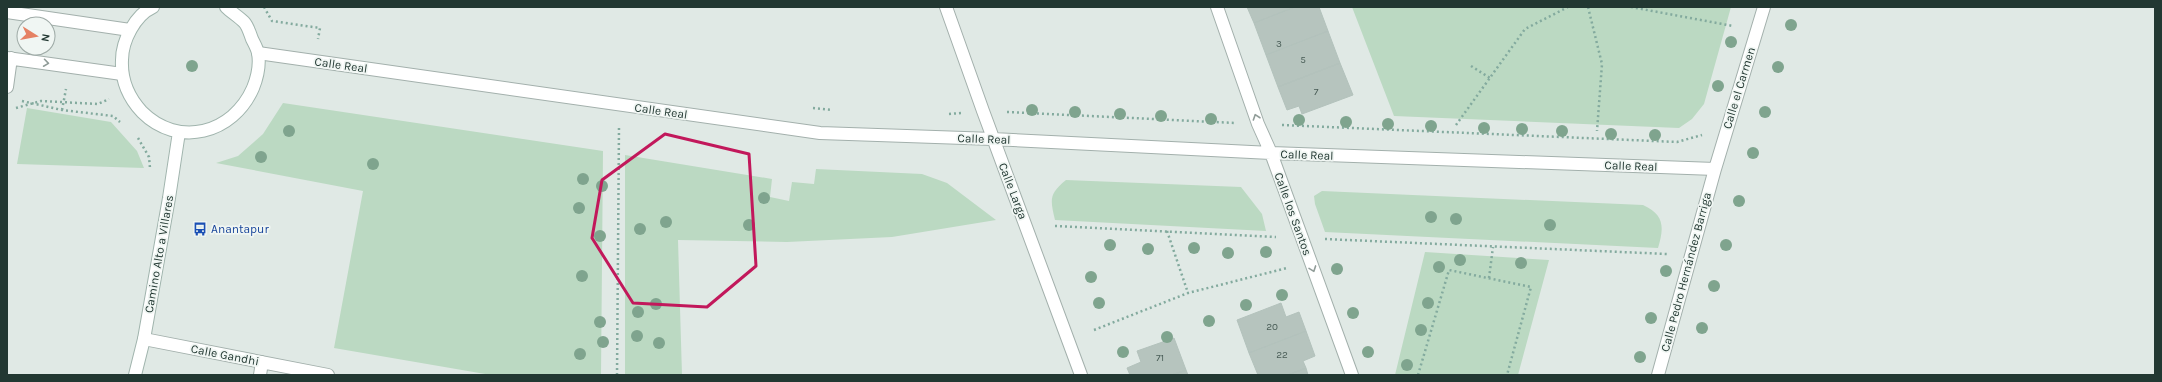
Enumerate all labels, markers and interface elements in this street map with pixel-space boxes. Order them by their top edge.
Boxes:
north arrow [16,16,56,56]
text: N [38,33,52,43]
house number: 3 [1276,38,1282,50]
street label: Calle el Carmen [1720,45,1758,131]
street label: Calle Real [314,54,368,76]
house number: 5 [1300,54,1306,66]
one-way arrow [43,58,49,67]
house number: 7 [1314,86,1319,98]
street label: Calle Real [634,100,688,122]
one-way arrow [1252,114,1261,121]
street label: Calle Real [957,131,1011,147]
street label: Calle Real [1280,147,1334,163]
street label: Calle Real [1604,158,1658,174]
street label: Calle Larga [996,161,1030,221]
street label: Calle los Santos [1272,171,1314,257]
street label: Calle Pedro Hernández Barriga [1658,191,1714,353]
street label: Camino Alto a Villares [142,194,176,314]
bus stop icon: Anantapur [192,221,208,237]
place label: Anantapur [211,222,269,236]
one-way arrow [1308,266,1316,273]
house number: 20 [1266,321,1278,333]
street label: Calle Gandhi [190,342,260,368]
house number: 22 [1276,349,1288,361]
house number: 71 [1156,352,1164,364]

